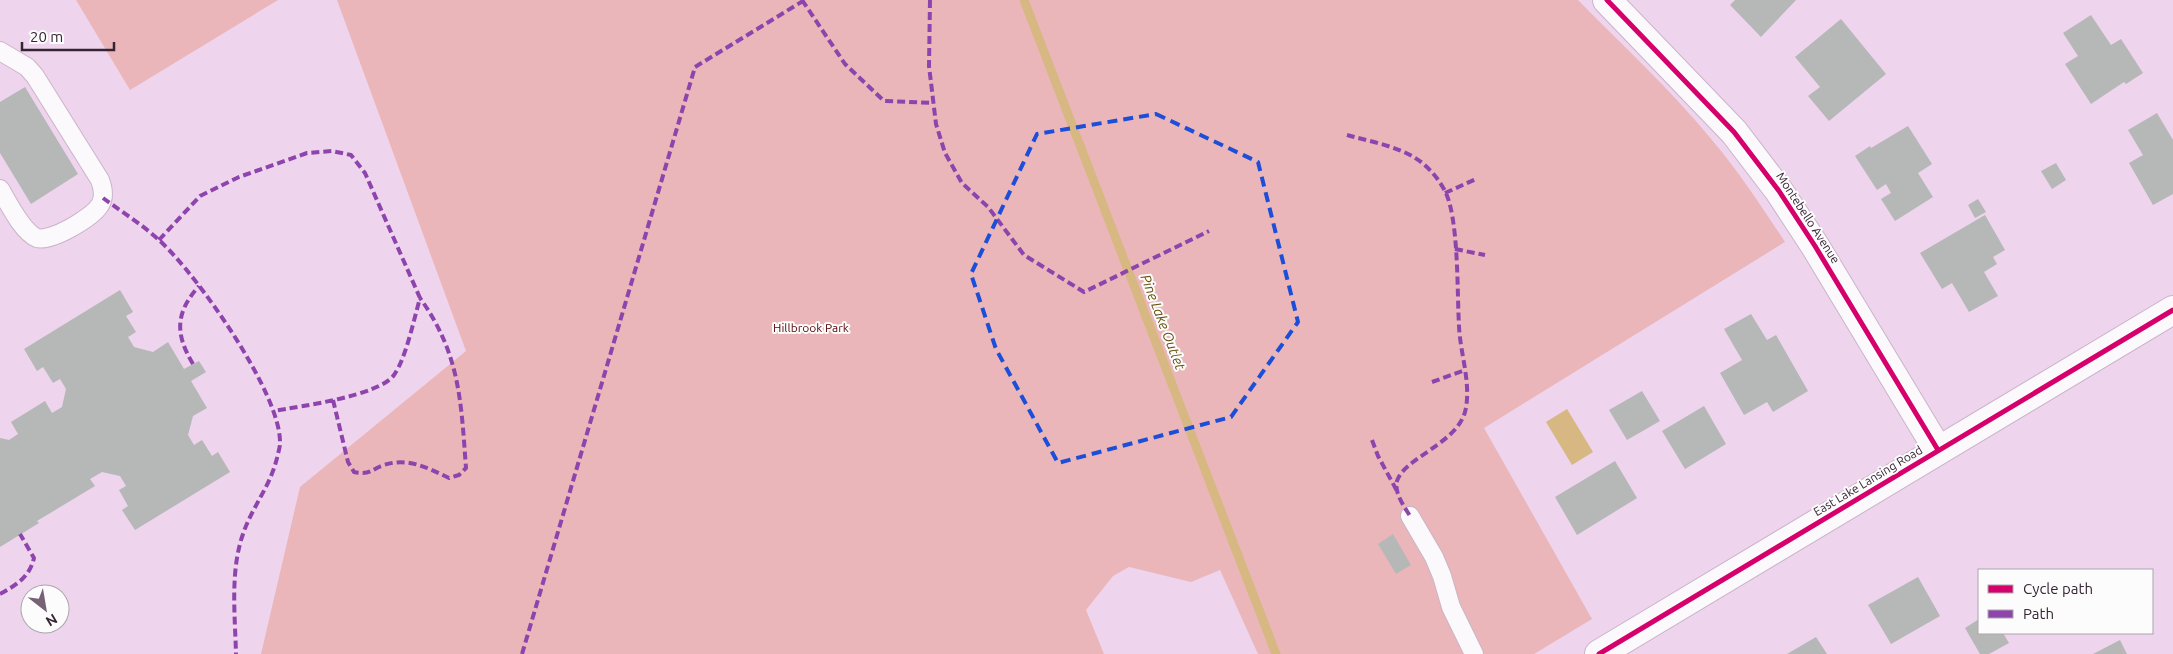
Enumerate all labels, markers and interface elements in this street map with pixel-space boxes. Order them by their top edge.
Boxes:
scale bar [22,20,115,52]
text: 20 m [30,28,63,45]
street label: Montebello Avenue [1774,170,1843,266]
water label: Pine Lake Outlet [1137,272,1189,372]
park label: Hillbrook Park [773,321,849,334]
street label: East Lake Lansing Road [1811,443,1924,518]
legend [1978,569,2153,634]
text: Cycle path [2023,580,2093,597]
north arrow [20,584,70,634]
text: Path [2023,605,2054,622]
text: N [43,611,60,630]

